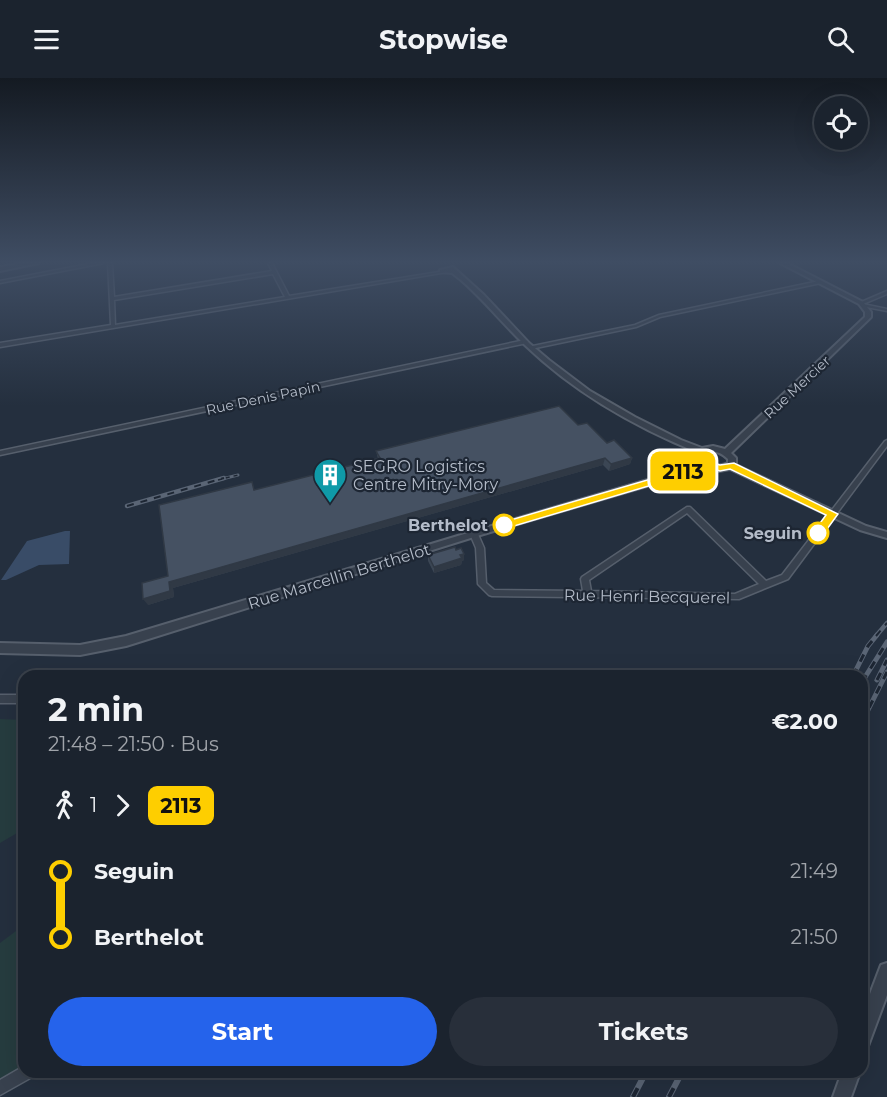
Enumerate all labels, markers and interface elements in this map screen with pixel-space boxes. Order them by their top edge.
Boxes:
icon: menu [30,23,63,56]
text: Stopwise [379,23,508,56]
icon: search [824,23,857,56]
map controls [814,96,868,150]
button: locate [814,96,868,150]
street label: Rue Mercier [760,351,834,422]
street label: Rue Denis Papin [204,377,322,419]
line badge: 2113 [641,452,725,490]
building icon: SEGRO Logistics Centre Mitry-Mory [312,457,348,504]
place label: SEGRO Logistics Centre Mitry-Mory [353,457,498,494]
text: 2113 [662,459,704,484]
marker: Berthelot [493,514,515,536]
place label: Berthelot [408,516,488,535]
marker: Seguin [807,522,829,544]
place label: Seguin [744,524,802,543]
street label: Rue Marcellin Berthelot [246,540,433,613]
street label: Rue Henri Becquerel [564,586,730,607]
text: 2 min [48,689,144,729]
text: €2.00 [772,708,838,735]
text: 21:48 – 21:50 · Bus [48,732,219,756]
icon: walk [48,789,81,822]
icon: forward [106,789,139,822]
text: 1 [90,793,97,817]
text: 2113 [160,793,202,818]
text: Seguin [94,858,174,885]
text: 21:49 [790,859,838,883]
text: Berthelot [94,924,204,951]
text: 21:50 [791,925,838,949]
button: Start [48,997,437,1066]
button: Tickets [449,997,838,1066]

